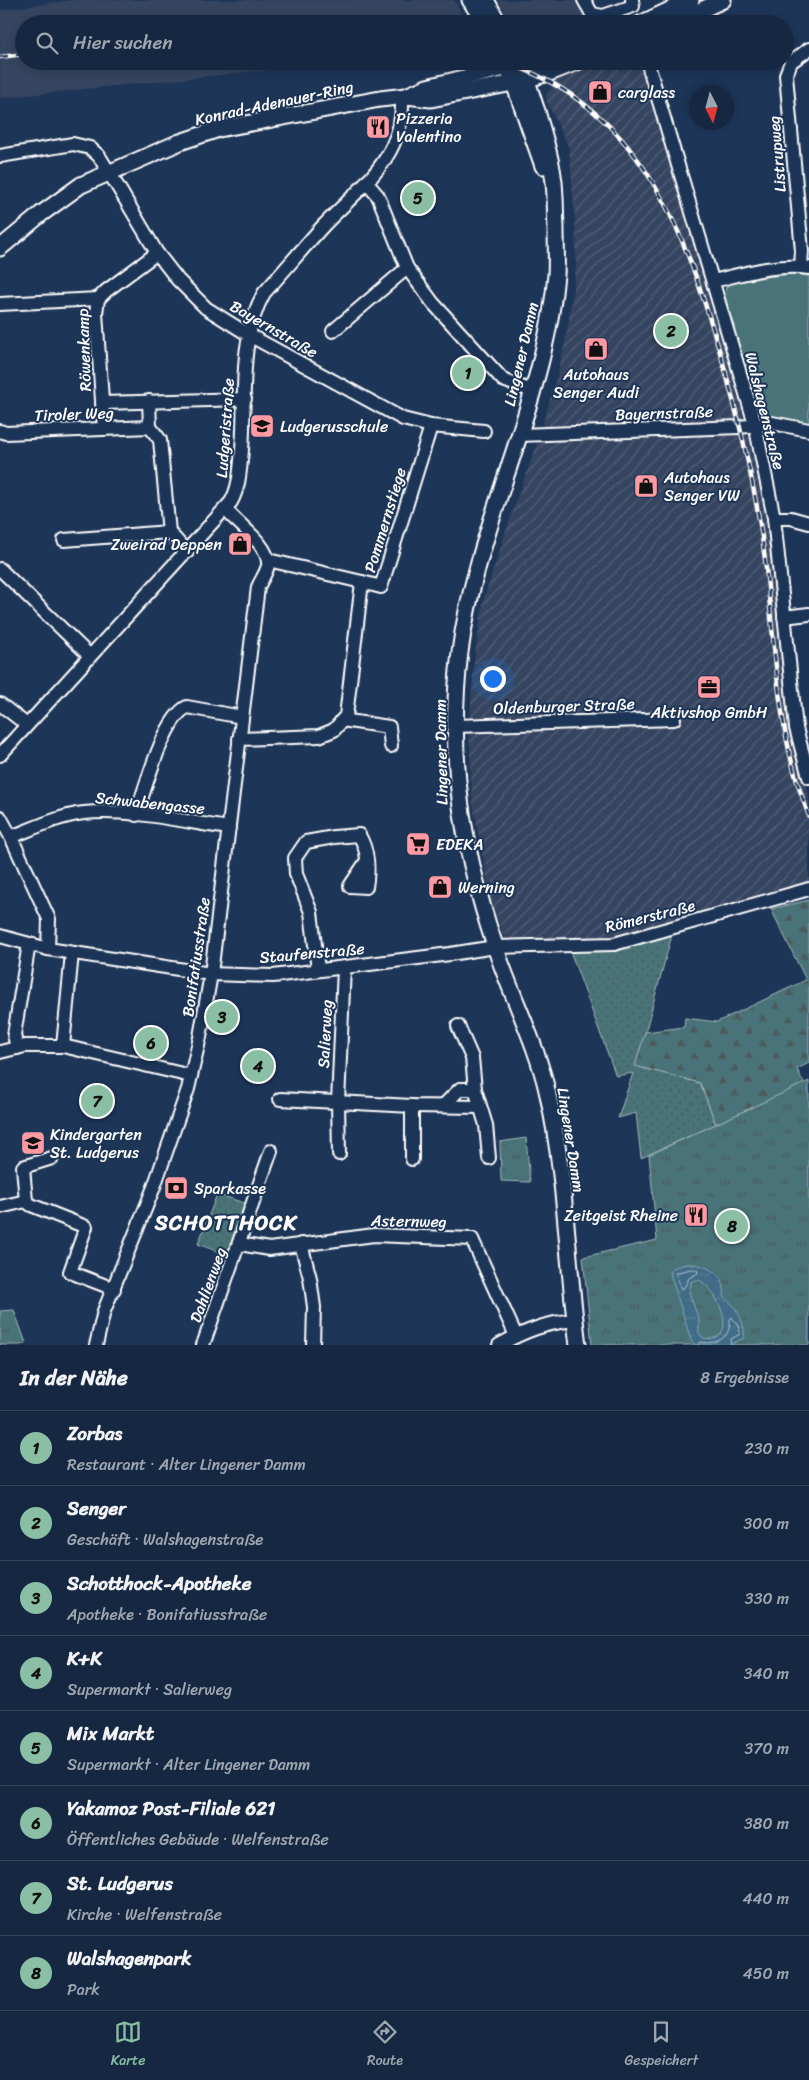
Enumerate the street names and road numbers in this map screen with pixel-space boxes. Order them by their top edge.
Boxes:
street label: Konrad-Adenauer-Ring [192,72,356,134]
street label: Listrupweg [759,115,795,193]
street label: Bayernstraße [224,292,324,366]
street label: Lingener Damm [495,299,547,409]
street label: Röwenkamp [68,307,100,392]
street label: Walshagenstraße [736,349,794,473]
street label: Ludgeristraße [207,377,243,479]
street label: Bayernstraße [614,397,714,429]
street label: Tiroler Weg [34,398,114,430]
street label: Pommernstiege [355,464,415,576]
street label: Oldenburger Straße [493,689,635,723]
street label: Lingener Damm [426,699,456,805]
street label: Schwabengasse [94,783,206,823]
street label: Römerstraße [602,891,698,941]
street label: Bonifatiusstraße [173,895,219,1019]
street label: Staufenstraße [258,934,366,972]
street label: Salierweg [309,999,341,1069]
street label: Lingener Damm [548,1085,594,1195]
street label: Asternweg [370,1206,447,1236]
street label: Dahlienweg [181,1243,235,1327]

